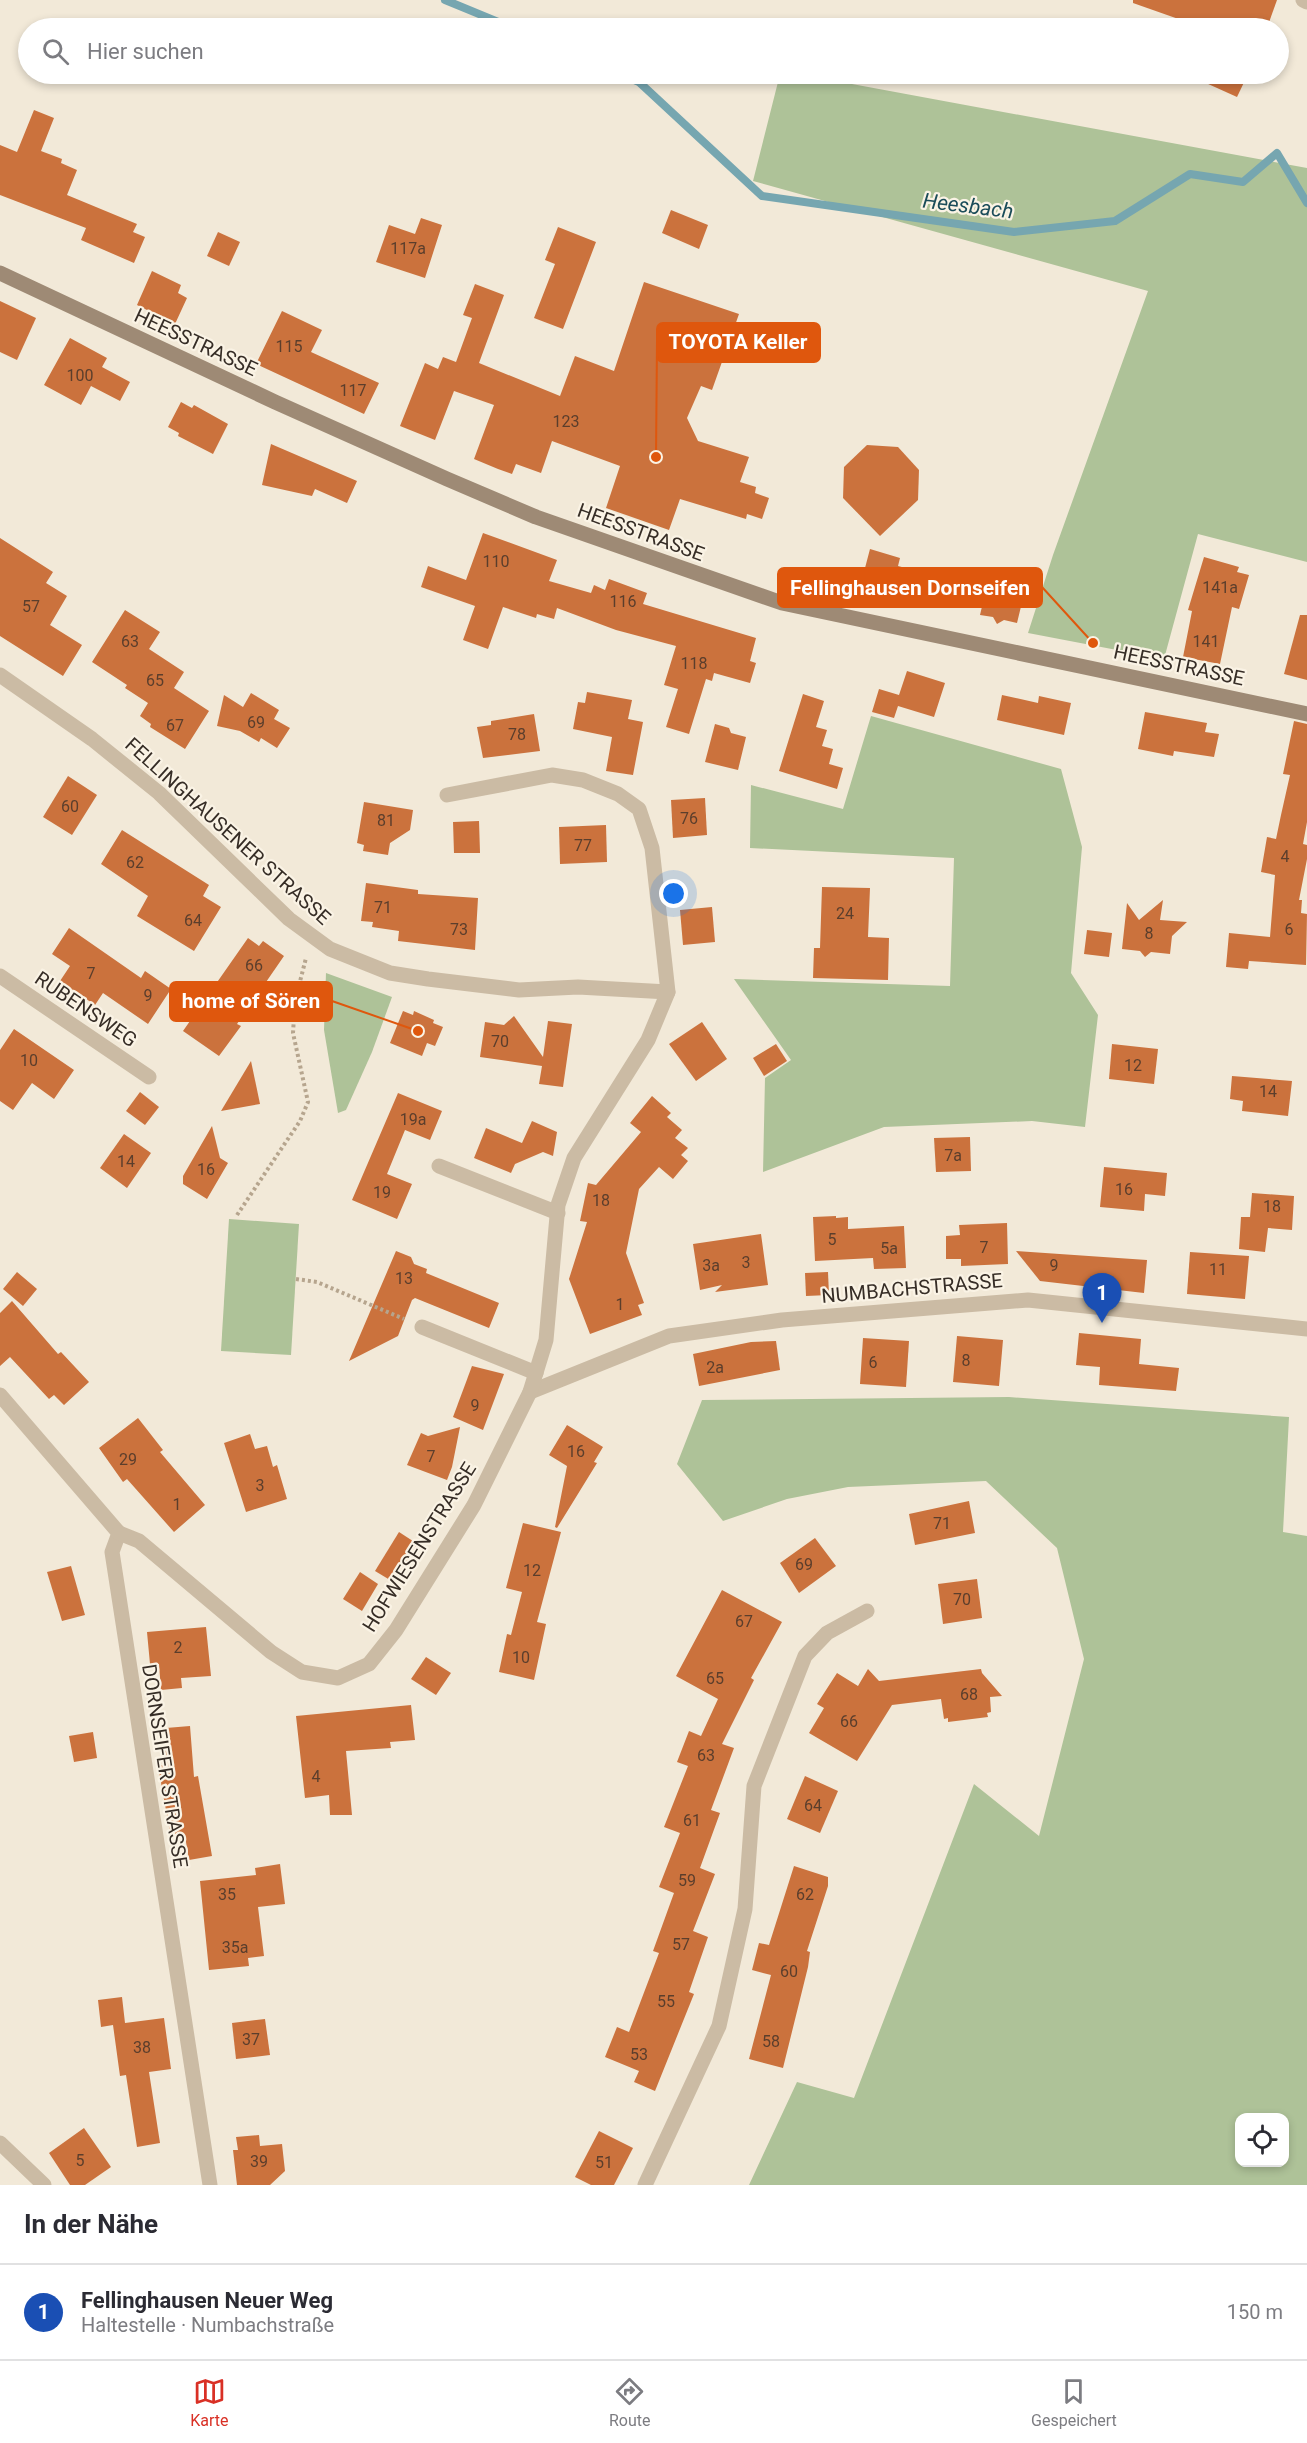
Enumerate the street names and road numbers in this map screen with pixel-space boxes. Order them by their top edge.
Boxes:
street label: HEESSTRASSE [131,303,261,381]
street label: HEESSTRASSE [574,498,708,566]
street label: HEESSTRASSE [1111,639,1247,691]
street label: FELLINGHAUSENER STRASSE [120,732,336,930]
street label: RUBENSWEG [30,966,142,1052]
street label: NUMBACHSTRASSE [820,1268,1004,1308]
street label: HOFWIESENSTRASSE [357,1458,481,1636]
street label: DORNSEIFER STRASSE [137,1662,193,1870]

